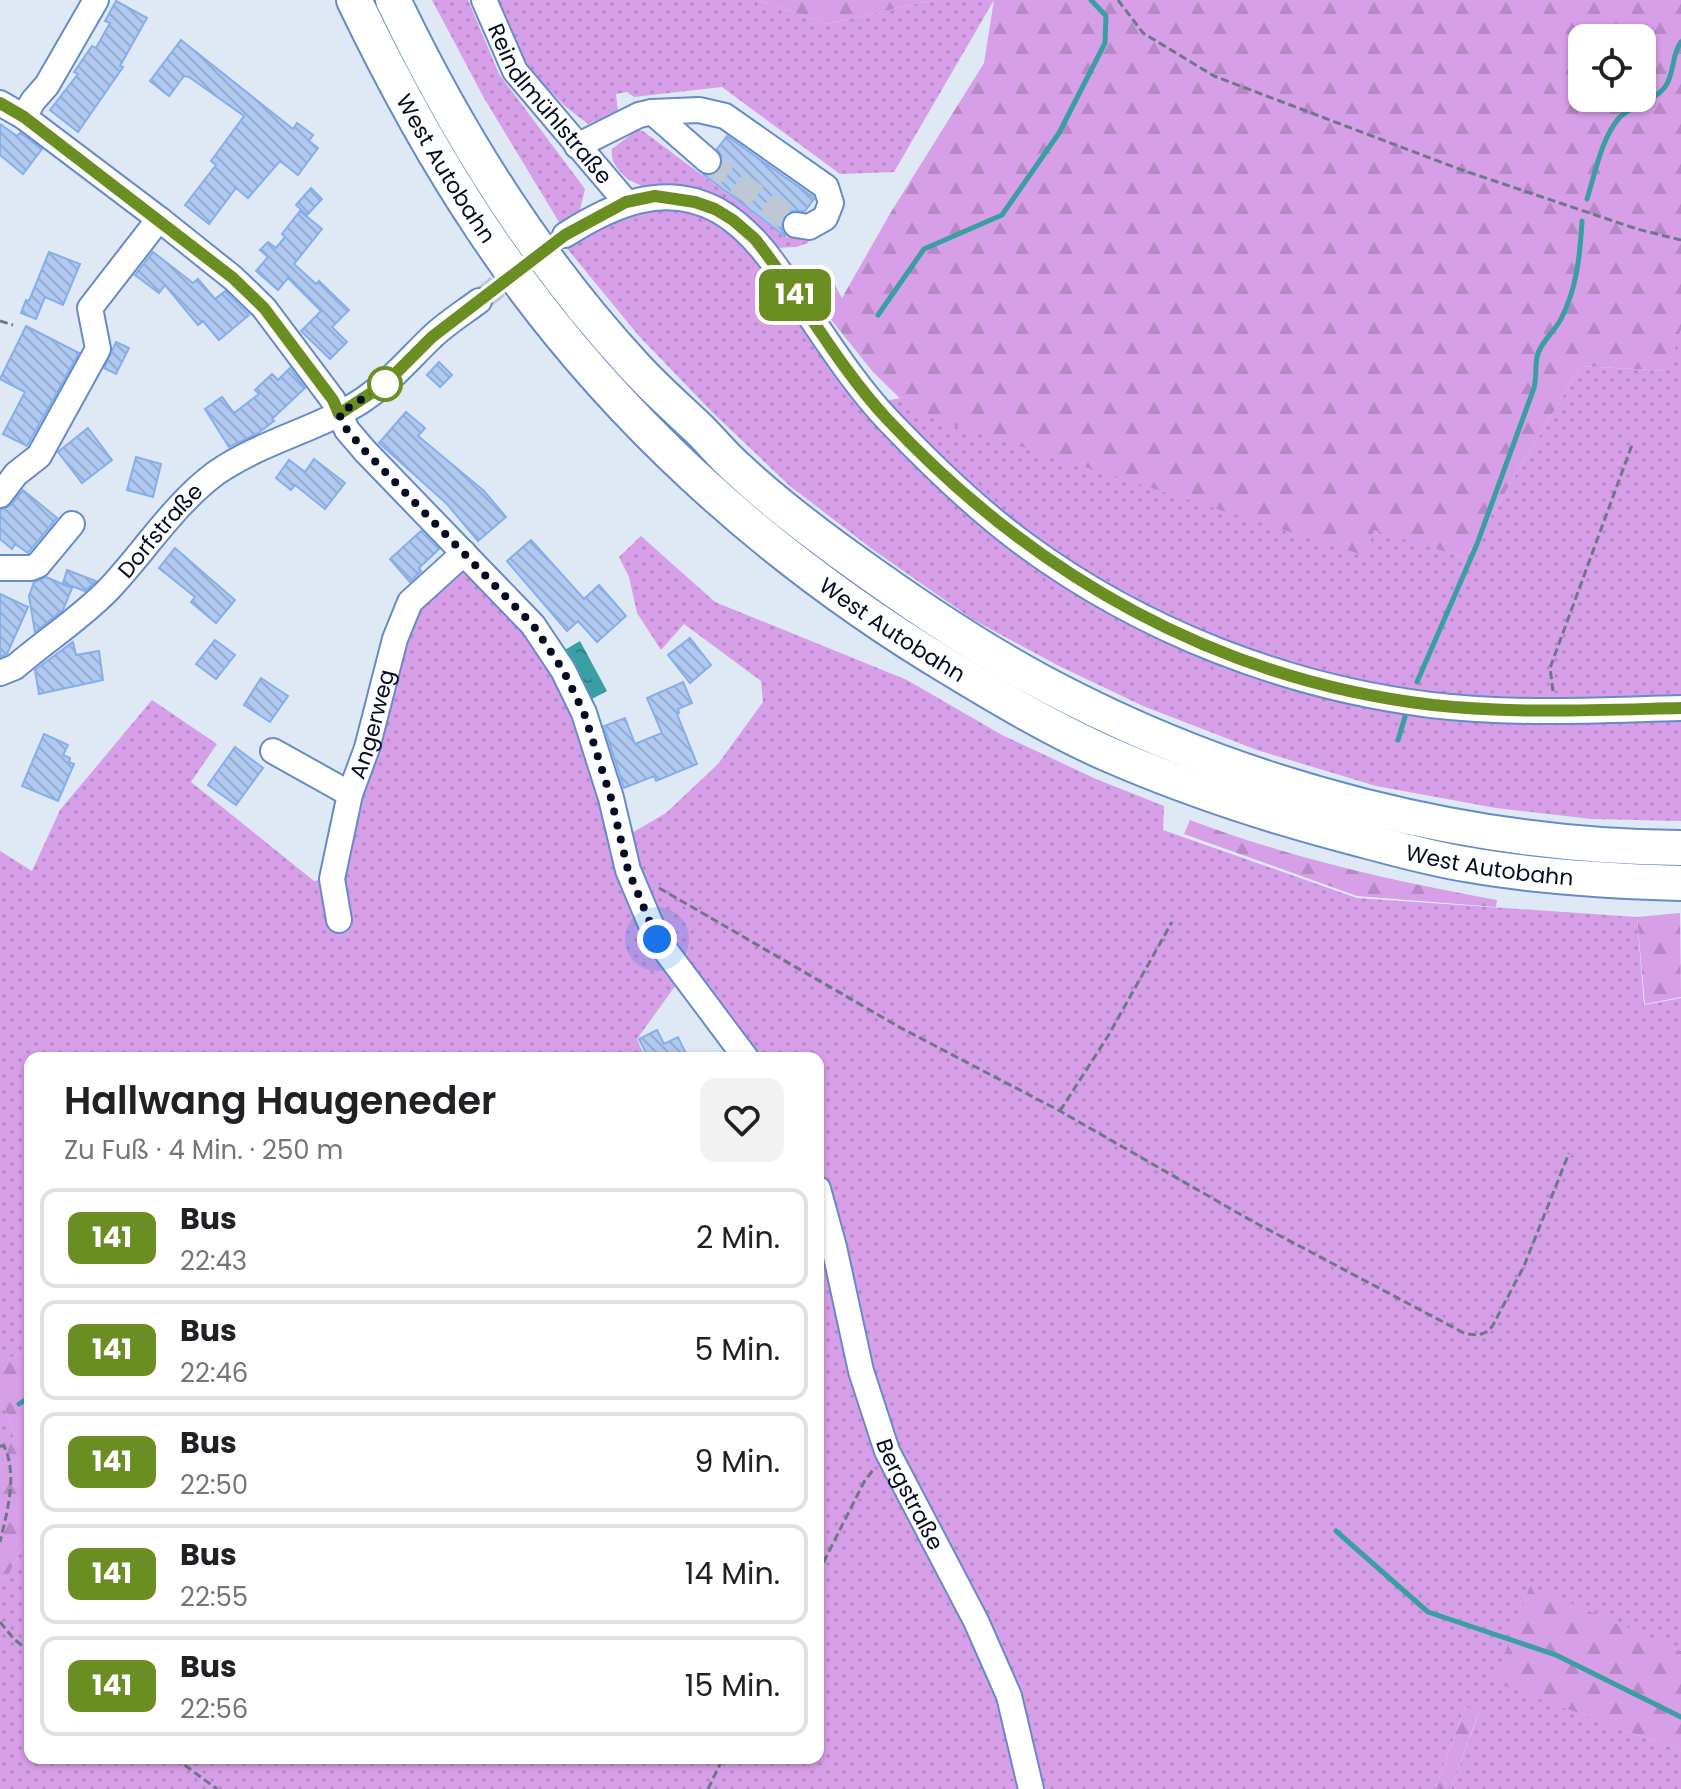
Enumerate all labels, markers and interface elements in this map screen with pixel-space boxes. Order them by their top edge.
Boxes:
street label: Reindlmühlstraße [481,18,620,191]
map controls [1568,24,1656,112]
button: locate [1568,24,1656,112]
street label: West Autobahn [389,88,503,249]
line badge: 141 [749,269,841,321]
text: 141 [775,275,815,314]
unlabelled marker [368,367,402,401]
street label: Dorfstraße [110,476,209,585]
street label: West Autobahn [813,570,971,689]
street label: Angerweg [341,666,402,783]
street label: West Autobahn [1403,836,1575,893]
your location [637,919,677,959]
text: Hallwang Haugeneder [64,1074,496,1127]
button: heart [700,1078,784,1162]
text: Zu Fuß · 4 Min. · 250 m [64,1132,343,1168]
text: Bus [180,1197,237,1240]
text: 2 Min. [696,1216,780,1259]
text: 141 [92,1218,132,1257]
text: 22:43 [180,1243,247,1279]
text: Bus [180,1309,237,1352]
text: 5 Min. [694,1328,780,1371]
text: 141 [92,1330,132,1369]
text: 22:46 [180,1355,248,1391]
text: Bus [180,1421,237,1464]
street label: Bergstraße [869,1435,952,1555]
text: 9 Min. [694,1440,780,1483]
text: 141 [92,1442,132,1481]
text: 22:50 [180,1467,248,1503]
text: Bus [180,1533,237,1576]
text: 14 Min. [685,1552,780,1595]
text: 141 [92,1554,132,1593]
text: 22:55 [180,1579,248,1615]
text: Bus [180,1645,237,1688]
text: 15 Min. [685,1664,780,1707]
text: 141 [92,1666,132,1705]
text: 22:56 [180,1691,248,1727]

